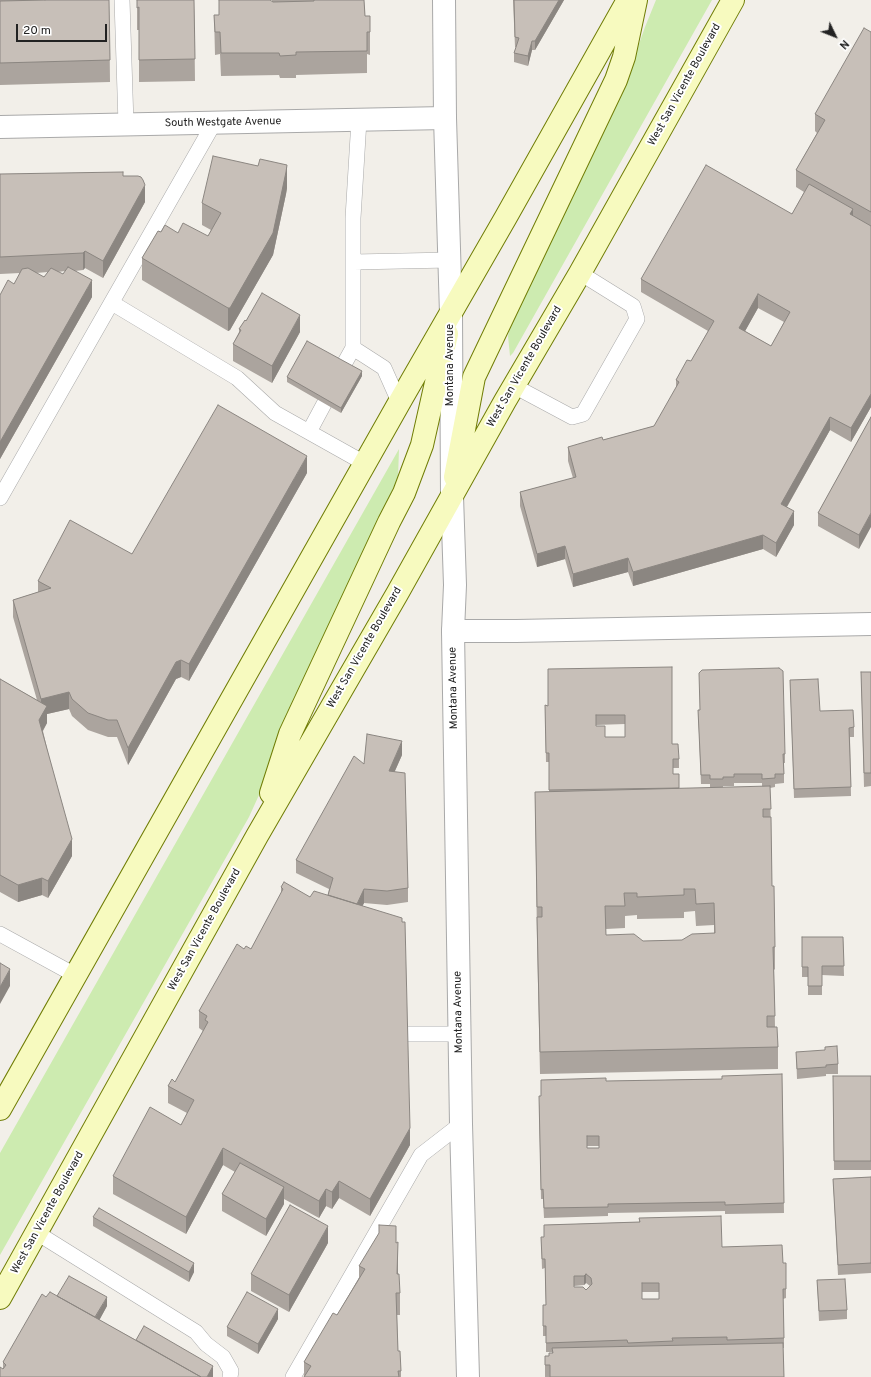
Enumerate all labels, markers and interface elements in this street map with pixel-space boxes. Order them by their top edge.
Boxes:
scale bar [18,16,109,42]
north arrow [815,16,855,56]
street label: West San Vicente Boulevard [646,22,724,148]
text: 20 m [23,23,51,39]
text: N [836,37,852,52]
street label: South Westgate Avenue [165,115,281,131]
street label: West San Vicente Boulevard [485,304,565,430]
street label: Montana Avenue [444,324,458,406]
street label: West San Vicente Boulevard [325,585,405,711]
street label: Montana Avenue [447,647,461,729]
street label: West San Vicente Boulevard [166,867,244,993]
street label: Montana Avenue [452,971,466,1053]
street label: West San Vicente Boulevard [9,1150,87,1276]

